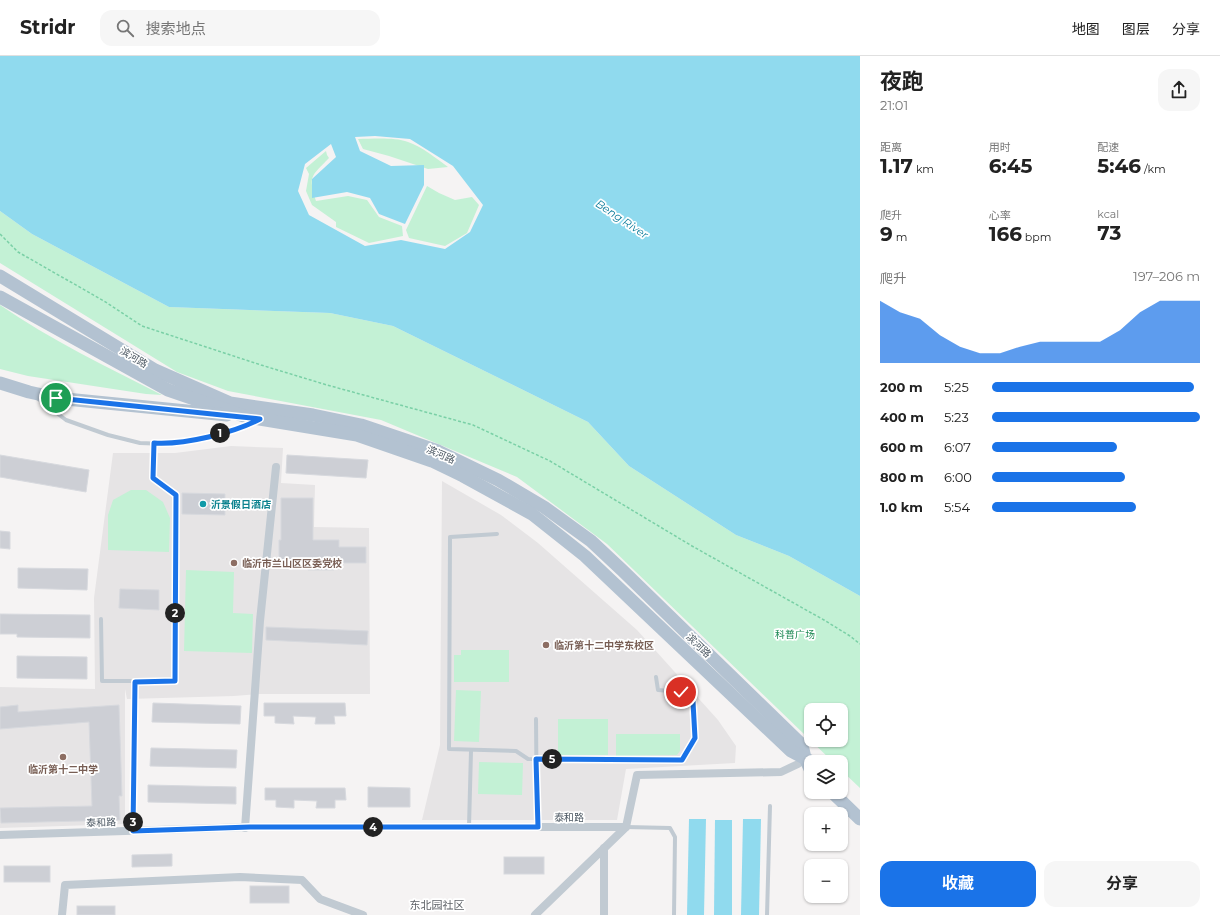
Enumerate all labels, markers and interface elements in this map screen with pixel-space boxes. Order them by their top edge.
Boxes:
search box [100,10,380,46]
text: Stridr [20,16,76,39]
icon: search [114,17,136,39]
text: 搜索地点 [146,19,206,38]
text: 地图 [1072,20,1100,38]
text: 图层 [1122,20,1150,38]
text: 分享 [1172,20,1200,38]
text: 夜跑 [880,68,924,95]
button: share [1158,69,1200,111]
text: 21:01 [880,97,908,113]
text: 距离 [880,140,902,154]
text: 用时 [989,140,1011,154]
text: 配速 [1097,140,1119,154]
text: 1.17 [880,154,913,178]
text: 6:45 [989,154,1032,178]
text: 5:46 [1097,154,1141,178]
text: km [913,162,934,176]
text: /km [1141,162,1166,176]
water label: Beng River [593,196,652,242]
text: kcal [1097,207,1119,221]
text: 爬升 [880,208,902,222]
text: 心率 [989,208,1011,222]
text: 73 [1097,221,1121,245]
text: 9 [880,222,893,246]
text: 166 [989,222,1022,246]
text: m [893,230,907,244]
text: bpm [1022,230,1051,244]
text: 197–206 m [1133,268,1200,284]
text: 爬升 [880,270,906,286]
street label: 滨河路 [118,344,150,371]
text: 200 m [880,379,923,395]
text: 5:25 [944,379,969,395]
pin [39,381,73,415]
icon: arrive [45,387,67,409]
text: 400 m [880,409,924,425]
text: 5:23 [944,409,969,425]
pin: 1 [210,423,230,443]
text: 1 [218,426,222,440]
text: 600 m [880,439,923,455]
text: 6:07 [944,439,971,455]
street label: 滨河路 [424,443,457,466]
text: 800 m [880,469,924,485]
text: 6:00 [944,469,972,485]
place label: 沂景假日酒店 [211,498,271,511]
marker: 沂景假日酒店 [198,499,208,509]
text: 1.0 km [880,499,923,515]
text: 5:54 [944,499,970,515]
place label: 临沂市兰山区区委党校 [242,557,342,570]
marker: 临沂市兰山区区委党校 [229,558,239,568]
pin: 2 [165,603,185,623]
text: 2 [172,606,178,620]
park label: 科普广场 [775,628,815,641]
street label: 滨河路 [683,630,714,660]
place label: 临沂第十二中学东校区 [554,639,654,652]
marker: 临沂第十二中学东校区 [541,640,551,650]
pin [664,675,698,709]
icon: check [670,681,692,703]
map controls [804,703,848,903]
button: locate [804,703,848,747]
pin: 5 [542,749,562,769]
marker: 临沂第十二中学 [58,752,68,762]
text: 5 [549,752,555,766]
button: layers [804,755,848,799]
place label: 临沂第十二中学 [28,763,98,776]
button: + [804,807,848,851]
street label: 泰和路 [554,811,584,824]
pin: 3 [123,812,143,832]
street label: 泰和路 [86,815,116,830]
text: 3 [130,815,136,829]
pin: 4 [363,817,383,837]
text: 4 [369,820,377,834]
button: − [804,859,848,903]
button: 收藏 [880,861,1036,907]
button: 分享 [1044,861,1200,907]
district label: 东北园社区 [410,898,465,912]

